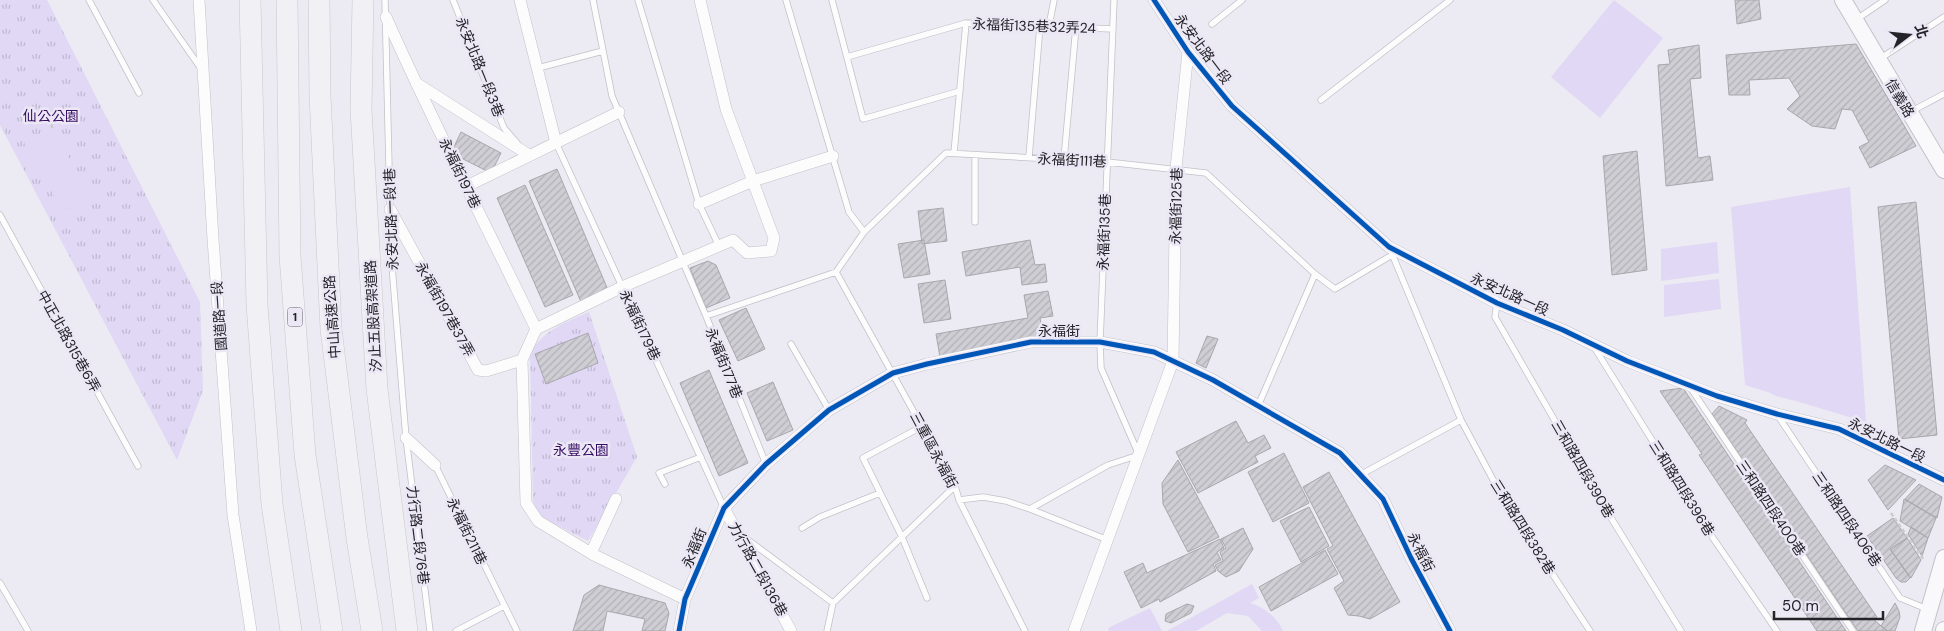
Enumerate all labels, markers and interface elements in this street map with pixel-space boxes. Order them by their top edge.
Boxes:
street label: 永安北路一段 [1171,10,1235,88]
north arrow [1884,10,1934,60]
street label: 永安北路一段3巷 [452,14,508,120]
street label: 永福街135巷32弄24 [972,15,1097,37]
text: 北 [1911,22,1932,41]
street label: 信義路 [1881,75,1919,121]
park label: 仙公公園 [23,107,79,125]
street label: 永福街197巷 [435,135,485,211]
street label: 永福街111巷 [1037,149,1107,171]
street label: 永福街125巷 [1166,167,1186,245]
street label: 永安北路一段1巷 [380,168,402,270]
street label: 永福街135巷 [1094,193,1114,271]
street label: 永福街197巷37弄 [411,258,479,360]
street label: 汐止五股高架道路 [361,260,385,372]
street label: 永安北路一段 [1468,269,1552,319]
street label: 中山高速公路 [320,274,344,360]
street label: 國道路一段 [208,280,230,352]
street label: 中正北路315巷6弄 [34,287,104,395]
street label: 永福街179巷 [616,287,664,363]
road number: 1 [288,308,302,326]
street label: 永福街 [1038,322,1080,340]
street label: 永福街177巷 [702,325,746,401]
street label: 三重區永福街 [906,409,962,491]
street label: 永安北路一段 [1845,413,1929,467]
street label: 三和路四段390巷 [1548,417,1618,521]
street label: 三和路四段396巷 [1645,437,1719,539]
park label: 永豐公園 [553,441,609,459]
street label: 三和路四段400巷 [1732,457,1810,559]
street label: 三和路四段406巷 [1809,468,1885,570]
street label: 三和路四段382巷 [1487,476,1559,578]
street label: 力行路二段76巷 [403,484,433,586]
street label: 永福街211巷 [443,494,491,568]
street label: 力行路二段136巷 [725,519,791,619]
street label: 永福街 [678,525,710,571]
street label: 永福街 [1403,529,1439,575]
scale bar [1774,588,1883,620]
text: 50 m [1782,596,1819,616]

